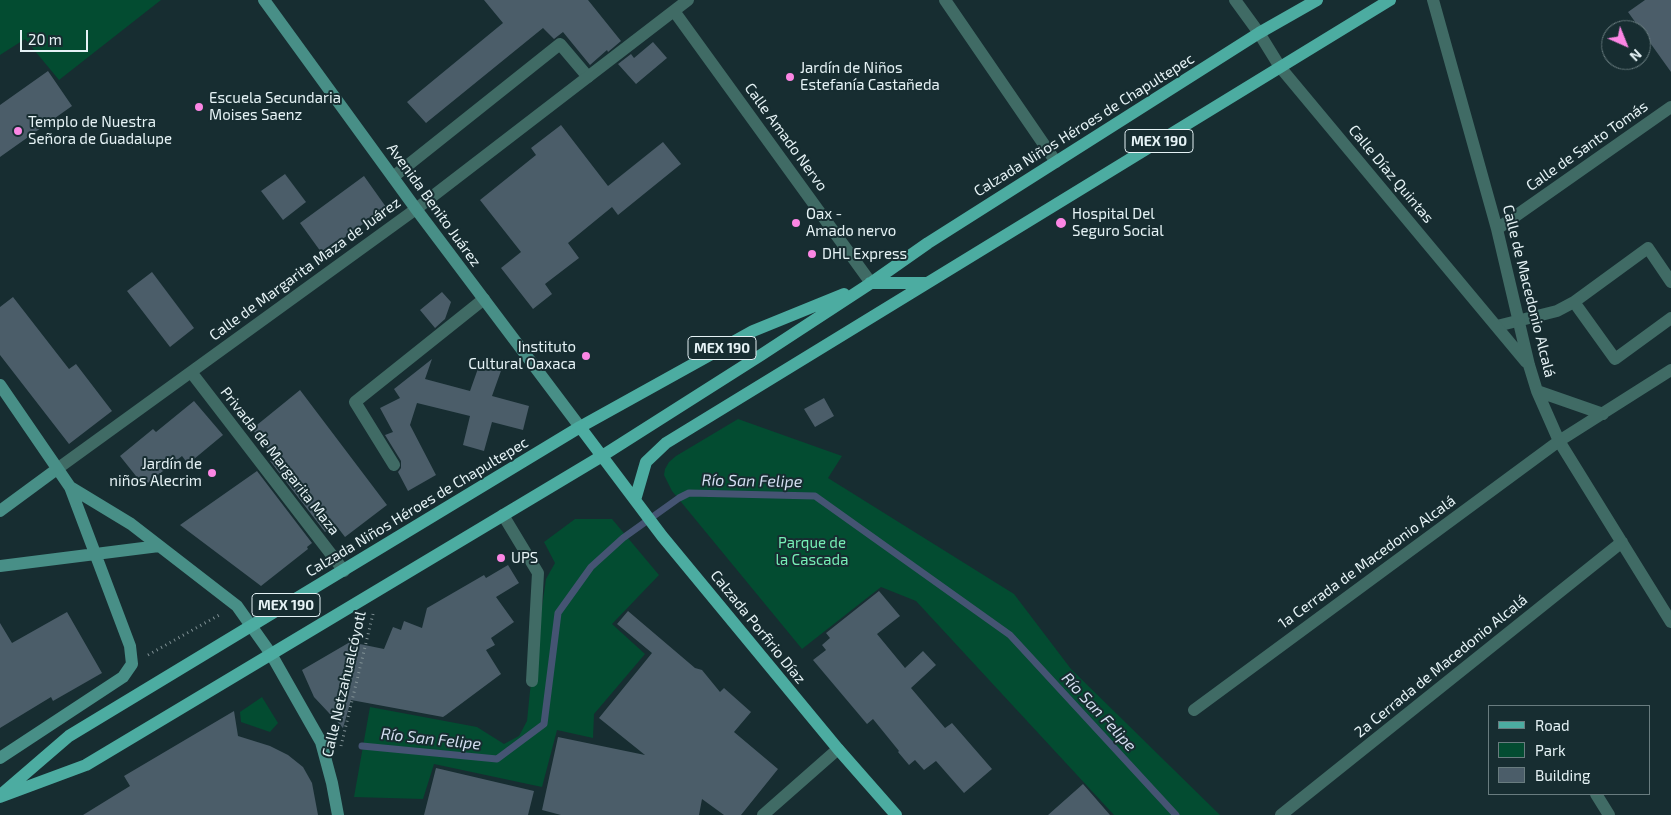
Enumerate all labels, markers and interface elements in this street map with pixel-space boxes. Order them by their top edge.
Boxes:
scale bar [22,20,90,52]
north arrow [1601,20,1651,70]
text: 20 m [28,30,62,48]
text: N [1627,46,1646,65]
street label: Calzada Niños Héroes de Chapultepec [971,49,1197,201]
place label: Jardín de Niños Estefanía Castañeda [800,59,940,94]
marker: Jardín de Niños Estefanía Castañeda [784,71,796,83]
street label: Calle Amado Nervo [741,79,831,195]
place label: Escuela Secundaria Moises Saenz [209,89,341,124]
street label: Calle de Santo Tomás [1523,97,1651,195]
marker: Escuela Secundaria Moises Saenz [193,101,205,113]
place label: Templo de Nuestra Señora de Guadalupe [28,113,172,148]
street label: Calle Díaz Quintas [1345,121,1437,227]
marker: Templo de Nuestra Señora de Guadalupe [12,125,24,137]
road number: MEX 190 [1125,130,1193,152]
street label: Avenida Benito Juárez [383,140,485,270]
street label: Calle de Margarita Maza de Juárez [206,194,404,344]
street label: Calle de Macedonio Alcalá [1499,203,1559,379]
place label: Oax - Amado nervo [806,205,896,240]
place label: Hospital Del Seguro Social [1072,205,1164,240]
marker: Hospital Del Seguro Social [1054,216,1068,230]
marker: Oax - Amado nervo [790,217,802,229]
place label: DHL Express [822,245,907,263]
marker: DHL Express [806,248,818,260]
road number: MEX 190 [688,336,756,359]
place label: Instituto Cultural Oaxaca [468,338,576,373]
marker: Instituto Cultural Oaxaca [580,350,592,362]
street label: Privada de Margarita Maza [217,383,343,539]
street label: Calzada Niños Héroes de Chapultepec [303,433,531,581]
place label: Jardín de niños Alecrim [109,455,202,490]
marker: Jardín de niños Alecrim [206,467,218,479]
water label: Río San Felipe [701,471,803,491]
street label: 1a Cerrada de Macedonio Alcalá [1275,492,1459,632]
park label: Parque de la Cascada [776,534,848,569]
place label: UPS [511,549,538,567]
marker: UPS [495,552,507,564]
street label: Calzada Porfirio Díaz [707,567,809,687]
street label: 2a Cerrada de Macedonio Alcalá [1351,591,1531,741]
road number: MEX 190 [252,594,320,616]
street label: Calle Netzahualcóyotl [318,609,370,759]
water label: Río San Felipe [1058,669,1140,755]
legend [1488,705,1651,795]
text: Road [1535,716,1570,734]
water label: Río San Felipe [380,724,482,754]
text: Park [1535,741,1566,759]
text: Building [1535,766,1590,784]

